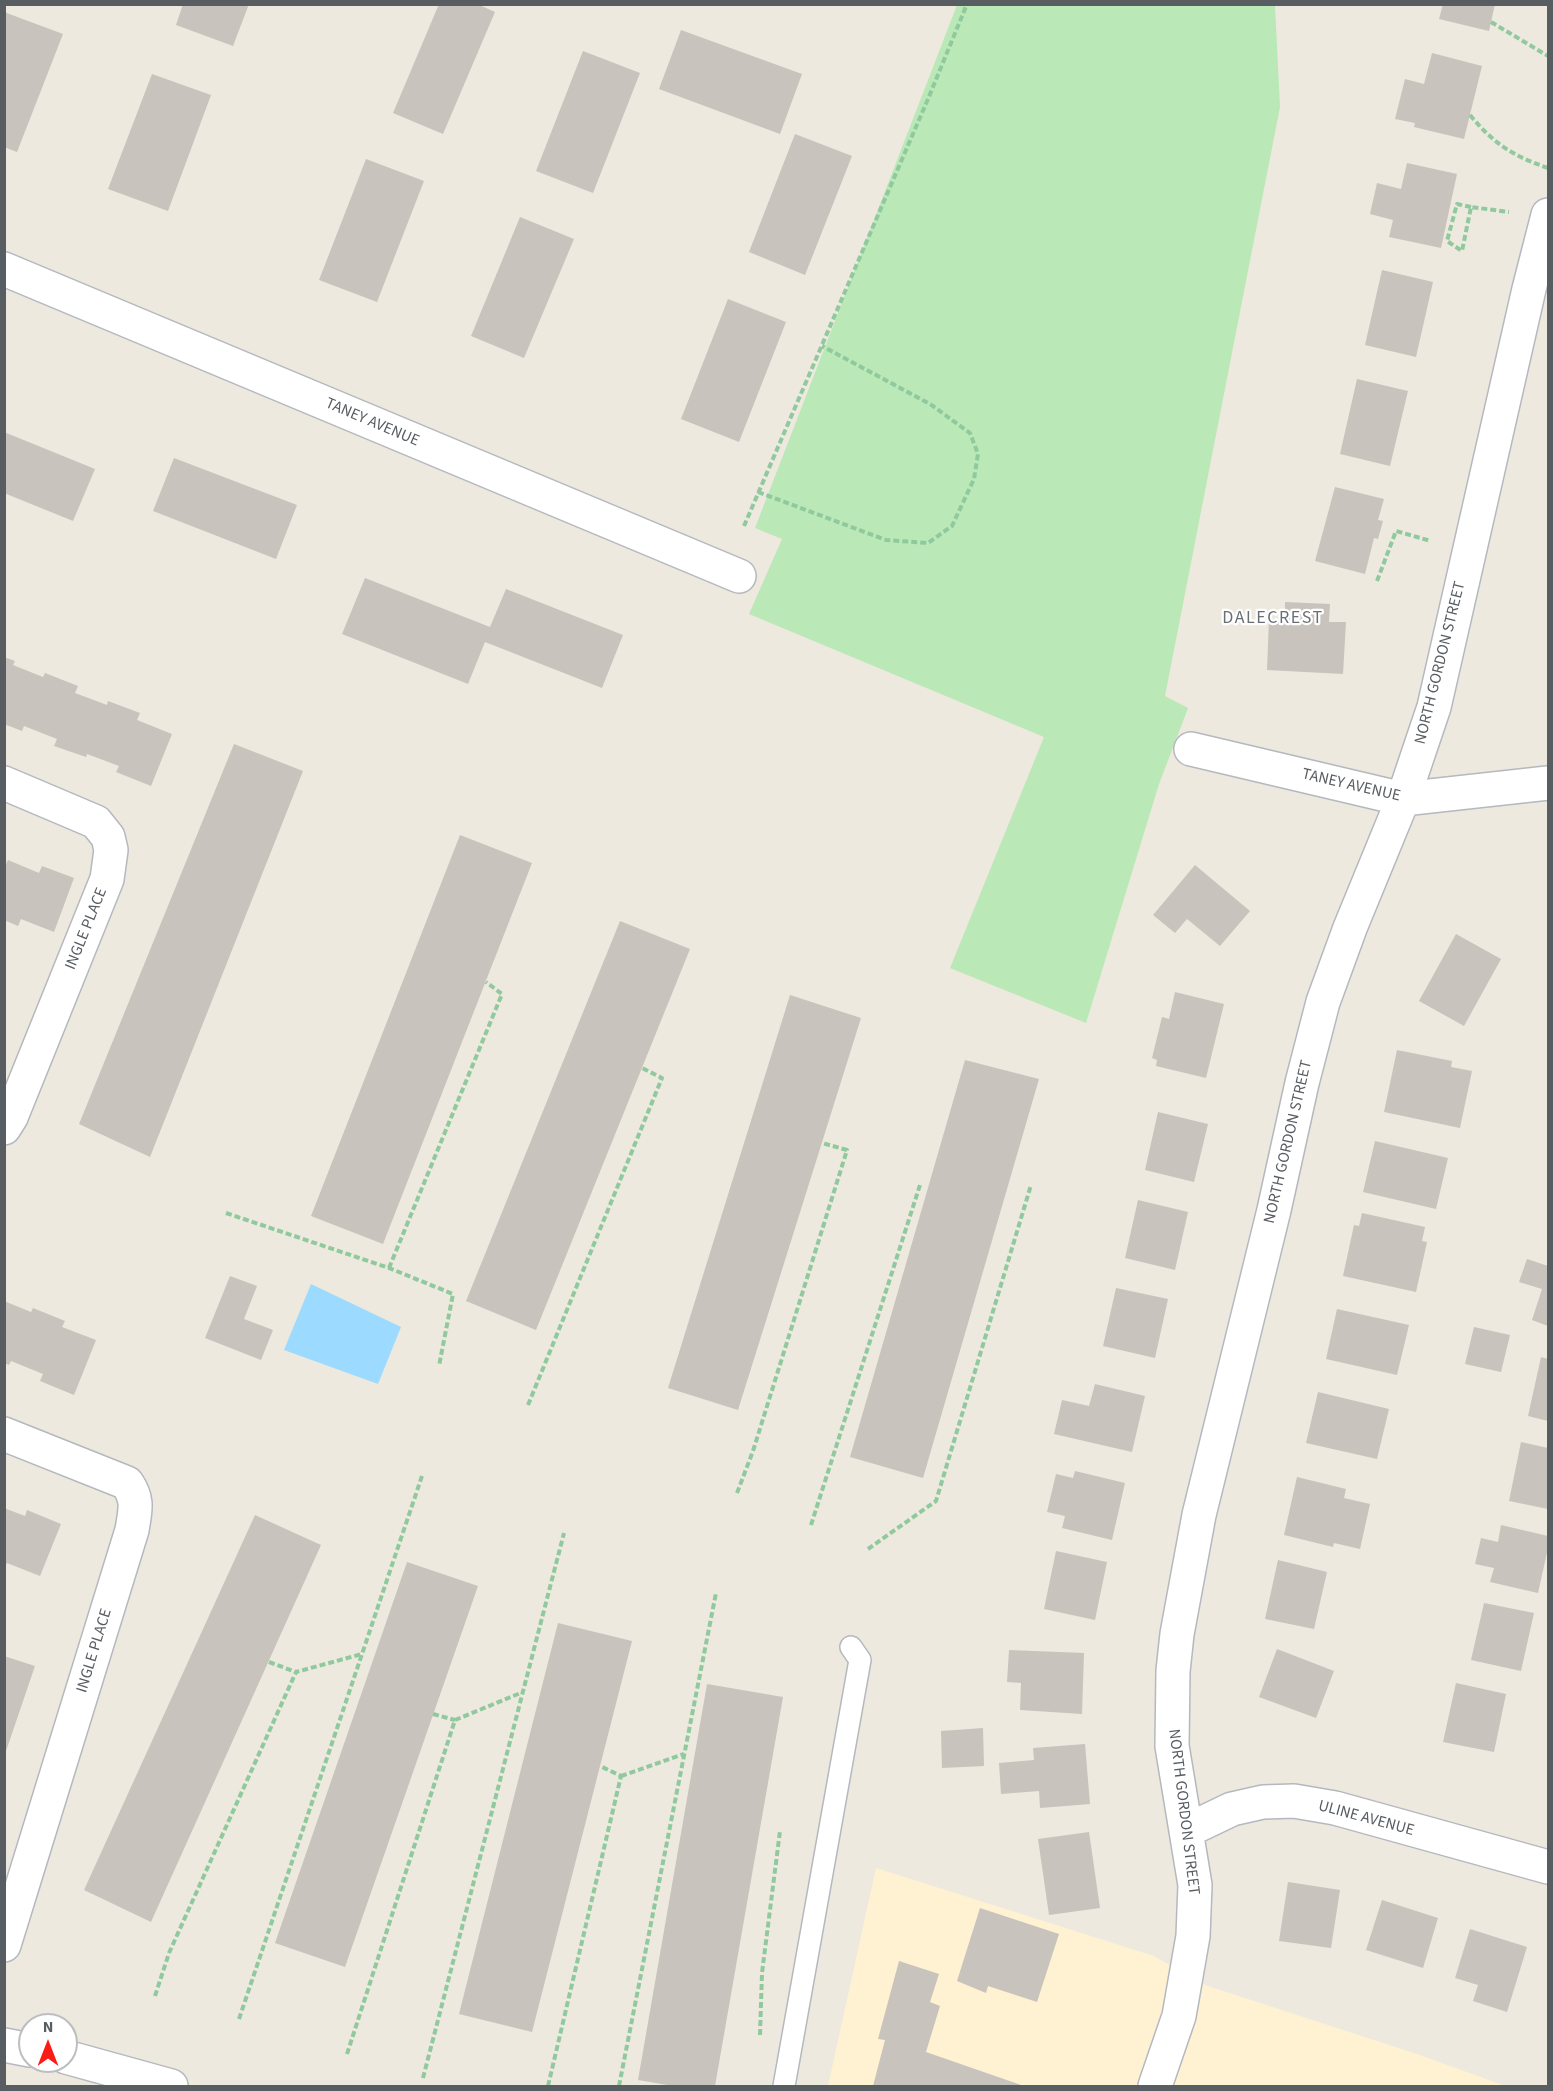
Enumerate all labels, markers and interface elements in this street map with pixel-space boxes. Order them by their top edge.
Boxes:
street label: TANEY AVENUE [322,395,422,451]
street label: NORTH GORDON STREET [1411,580,1471,746]
district label: DALECREST [1222,608,1324,630]
street label: TANEY AVENUE [1300,765,1402,807]
street label: INGLE PLACE [62,885,112,973]
street label: NORTH GORDON STREET [1261,1058,1317,1226]
street label: INGLE PLACE [73,1607,117,1695]
street label: NORTH GORDON STREET [1163,1728,1203,1896]
street label: ULINE AVENUE [1316,1797,1416,1841]
north arrow [18,2013,78,2073]
text: N [43,2016,53,2038]

